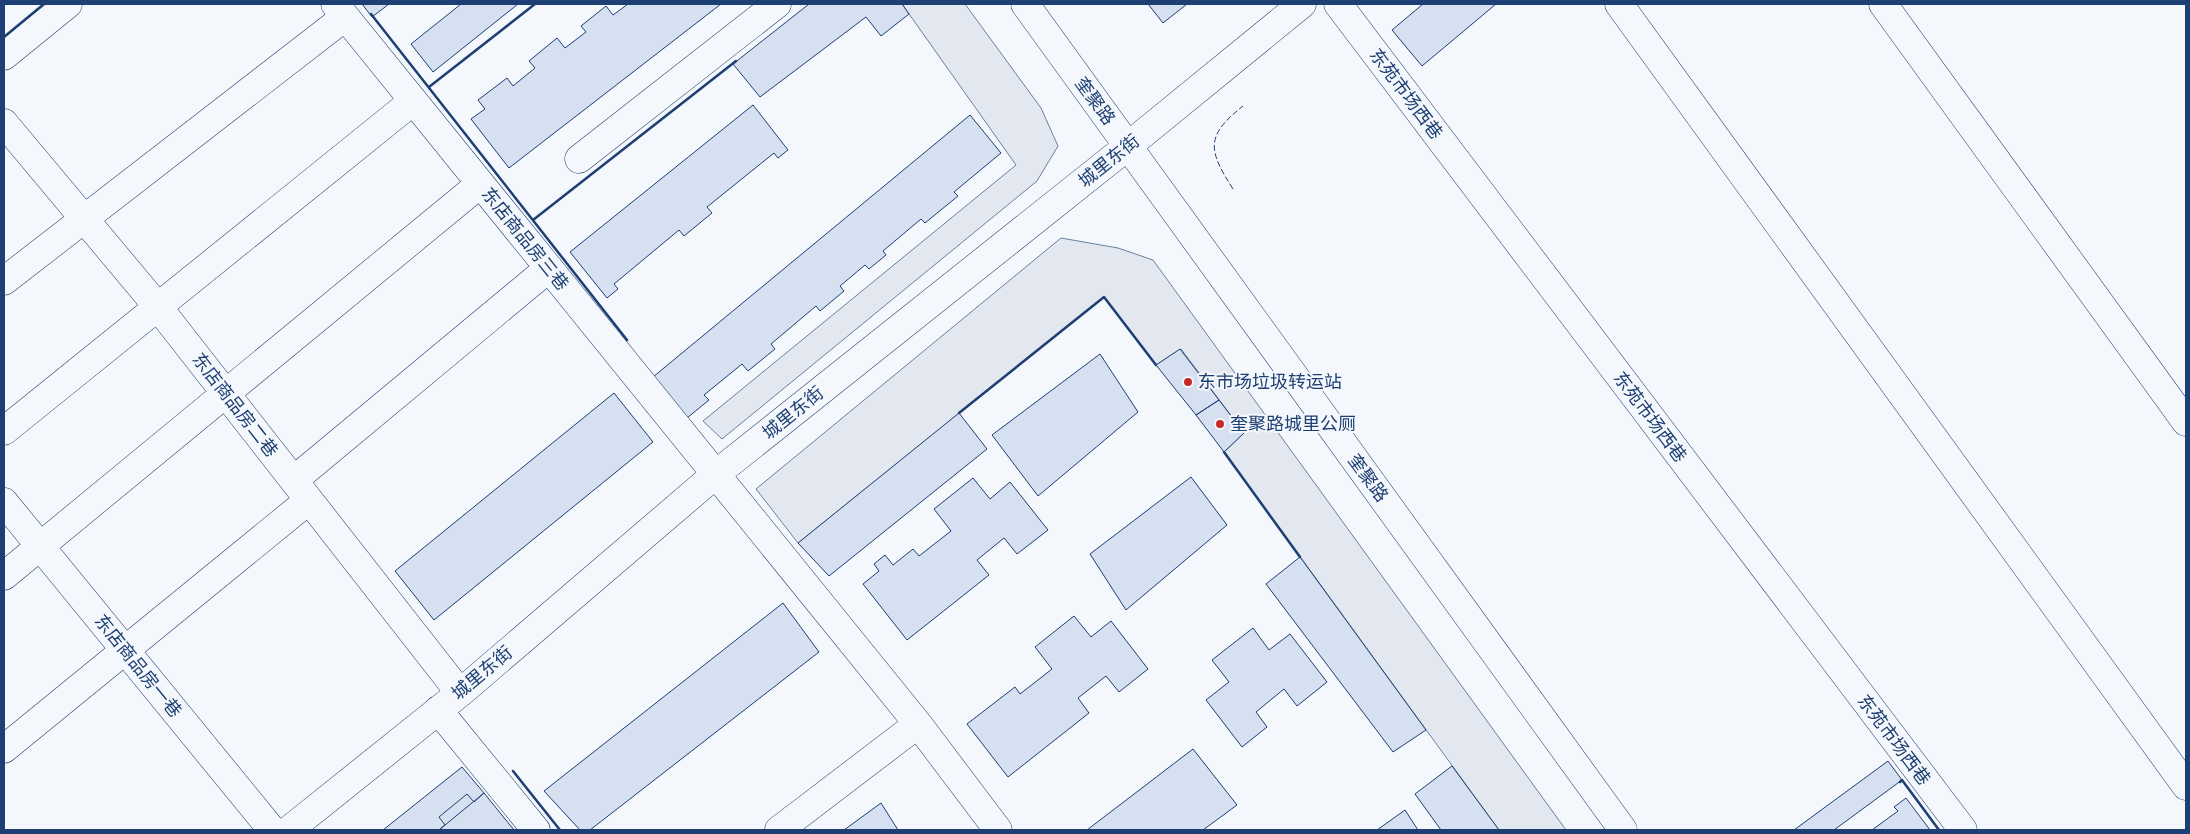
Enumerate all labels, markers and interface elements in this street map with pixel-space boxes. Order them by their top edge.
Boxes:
street label: 东苑市场西巷 [1365,44,1447,144]
street label: 奎聚路 [1070,73,1120,129]
street label: 城里东街 [1074,130,1144,192]
street label: 东店商品房三巷 [477,183,573,295]
street label: 东店商品房二巷 [188,349,282,461]
street label: 东苑市场西巷 [1609,367,1691,467]
place label: 东市场垃圾转运站 [1198,371,1342,393]
marker: 东市场垃圾转运站 [1182,376,1194,388]
street label: 城里东街 [758,382,828,444]
place label: 奎聚路城里公厕 [1230,413,1356,435]
marker: 奎聚路城里公厕 [1214,418,1226,430]
street label: 奎聚路 [1343,450,1393,506]
street label: 东店商品房一巷 [90,610,186,722]
street label: 城里东街 [447,641,517,705]
street label: 东苑市场西巷 [1853,690,1935,790]

